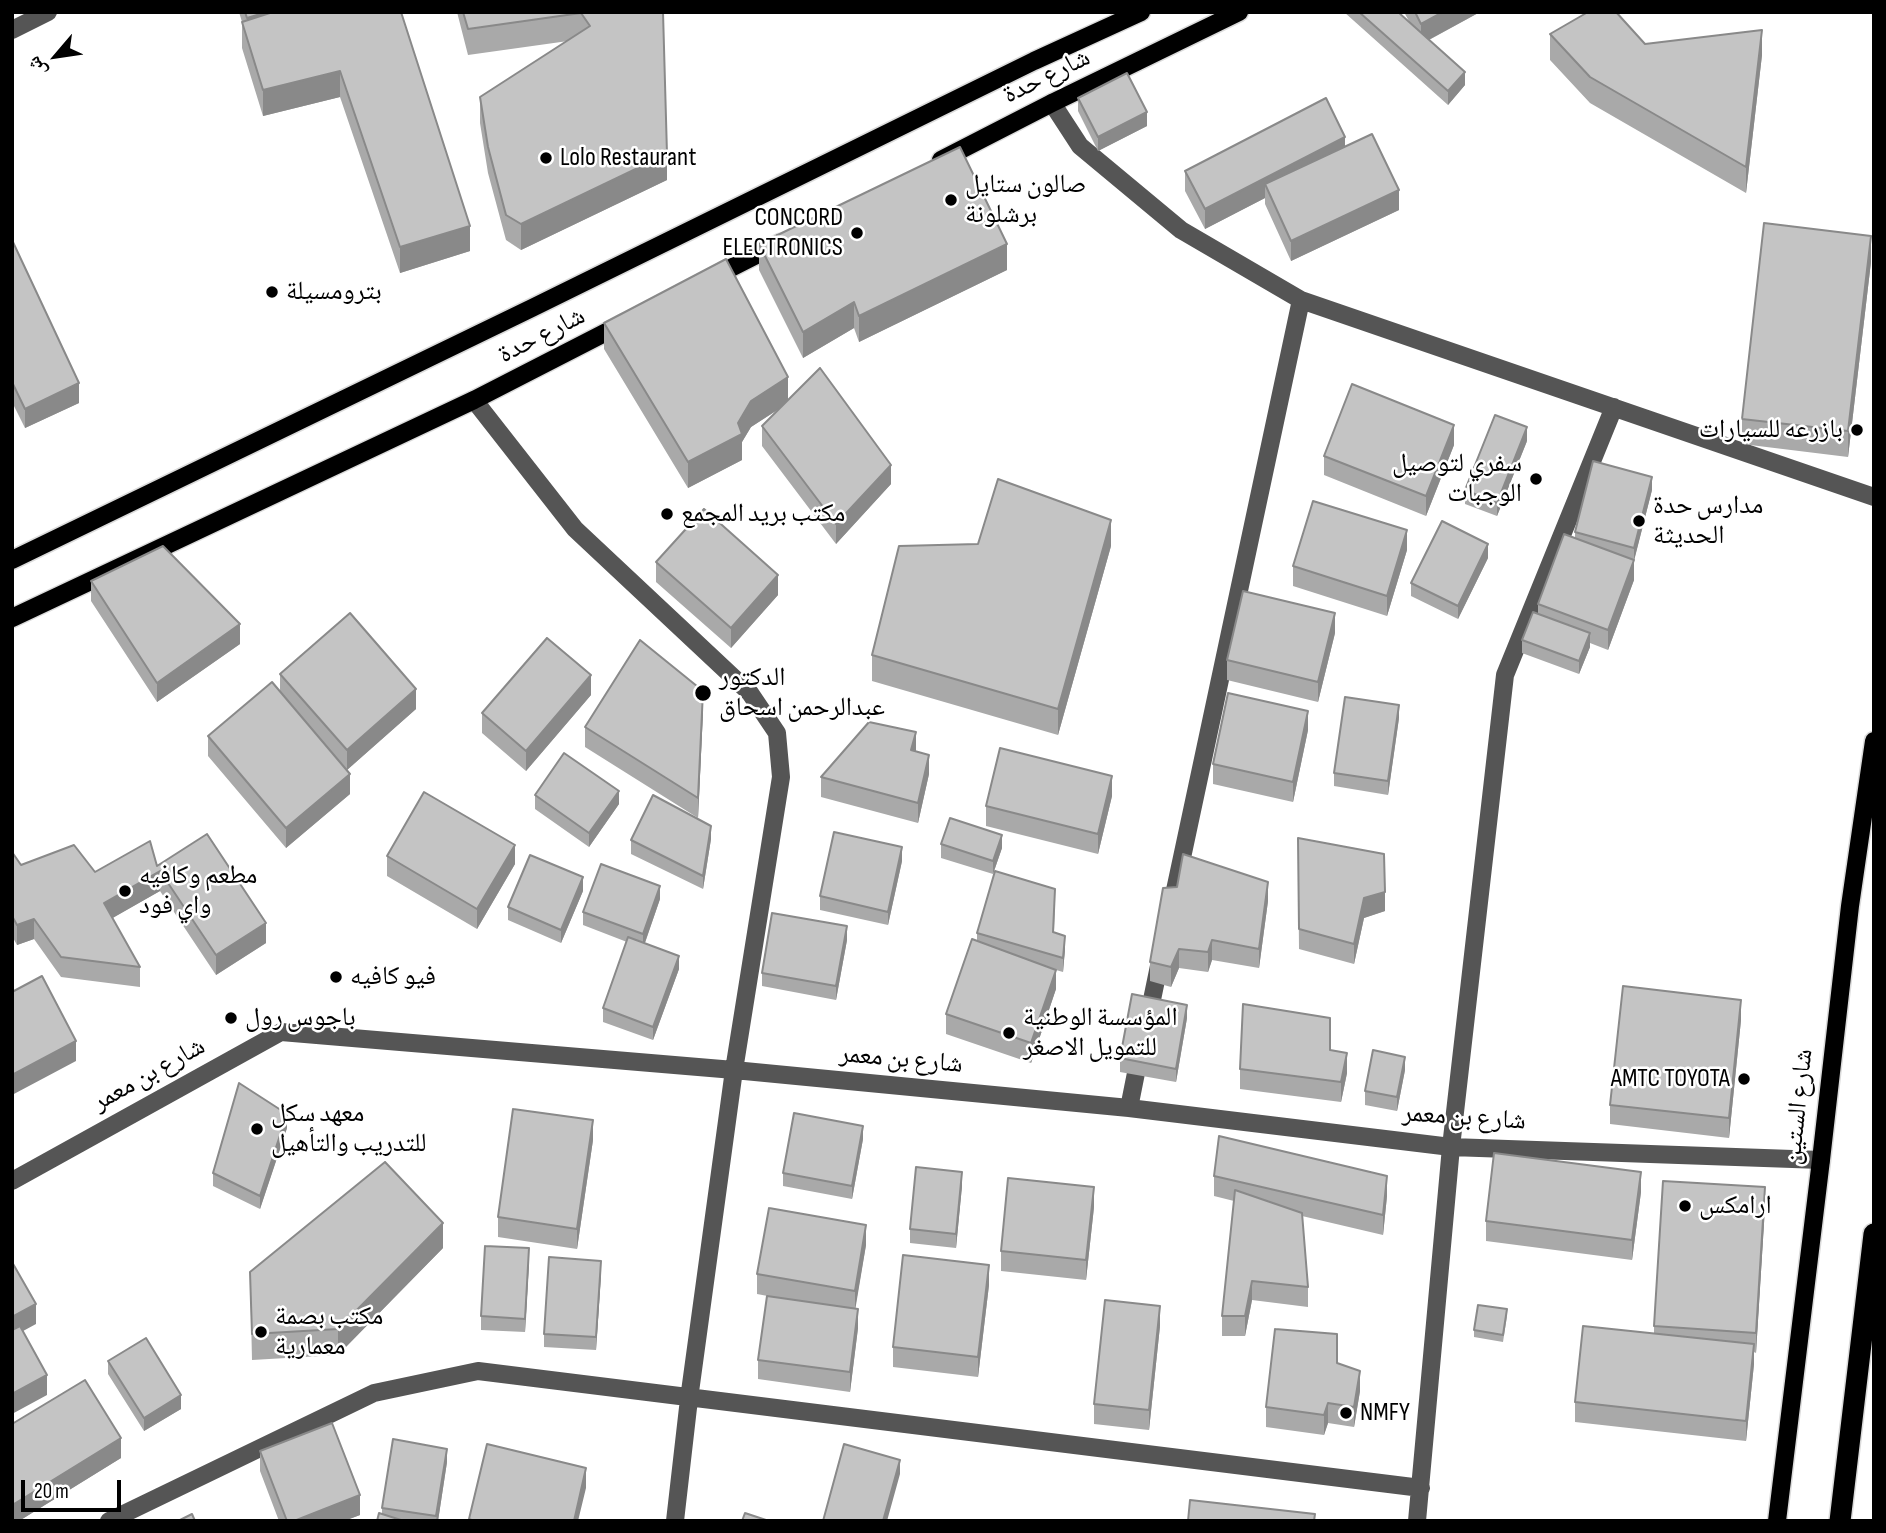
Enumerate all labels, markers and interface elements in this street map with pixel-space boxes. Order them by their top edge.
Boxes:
north arrow [21,21,91,91]
street label: شارع حدة [998,43,1096,111]
text: ش [22,52,52,81]
place label: Lolo Restaurant [560,142,696,174]
marker: Lolo Restaurant [538,150,554,166]
place label: صالون ستايل برشلونة [965,169,1086,230]
marker: صالون ستايل برشلونة [943,192,959,208]
place label: CONCORD ELECTRONICS [722,202,843,264]
marker: CONCORD ELECTRONICS [849,225,865,241]
place label: بترومسيلة [286,276,382,308]
marker: بترومسيلة [264,284,280,300]
street label: شارع حدة [493,301,591,371]
place label: بازرعه للسيارات [1699,414,1843,446]
marker: بازرعه للسيارات [1849,422,1865,438]
place label: سفري لتوصيل الوجبات [1392,448,1522,510]
marker: سفري لتوصيل الوجبات [1528,471,1544,487]
place label: مدارس حدة الحديثة [1653,490,1763,552]
place label: مكتب بريد المجمع [681,498,845,530]
marker: مكتب بريد المجمع [659,506,675,522]
marker: مدارس حدة الحديثة [1631,513,1647,529]
place label: الدكتور عبدالرحمن اسحاق [719,662,885,724]
marker: الدكتور عبدالرحمن اسحاق [693,683,713,703]
place label: مطعم وكافيه واي فود [139,860,257,922]
marker: مطعم وكافيه واي فود [117,883,133,899]
place label: فيو كافيه [350,961,436,993]
marker: فيو كافيه [328,969,344,985]
place label: باجوس رول [245,1002,356,1034]
place label: المؤسسة الوطنية للتمويل الاصغر [1023,1002,1178,1064]
marker: باجوس رول [223,1010,239,1026]
marker: المؤسسة الوطنية للتمويل الاصغر [1001,1025,1017,1041]
street label: شارع بن معمر [87,1031,211,1119]
street label: شارع بن معمر [838,1039,964,1081]
street label: شارع الستين [1777,1047,1821,1167]
place label: AMTC TOYOTA [1611,1063,1730,1095]
marker: AMTC TOYOTA [1736,1071,1752,1087]
place label: معهد سكل للتدريب والتأهيل [271,1098,427,1160]
street label: شارع بن معمر [1401,1098,1527,1138]
marker: معهد سكل للتدريب والتأهيل [249,1121,265,1137]
place label: ارامكس [1699,1190,1772,1222]
marker: ارامكس [1677,1198,1693,1214]
place label: مكتب بصمة معمارية [275,1301,383,1362]
marker: مكتب بصمة معمارية [253,1324,269,1340]
place label: NMFY [1360,1397,1410,1429]
marker: NMFY [1338,1405,1354,1421]
scale bar [24,1466,124,1510]
text: 20 m [34,1479,69,1504]

